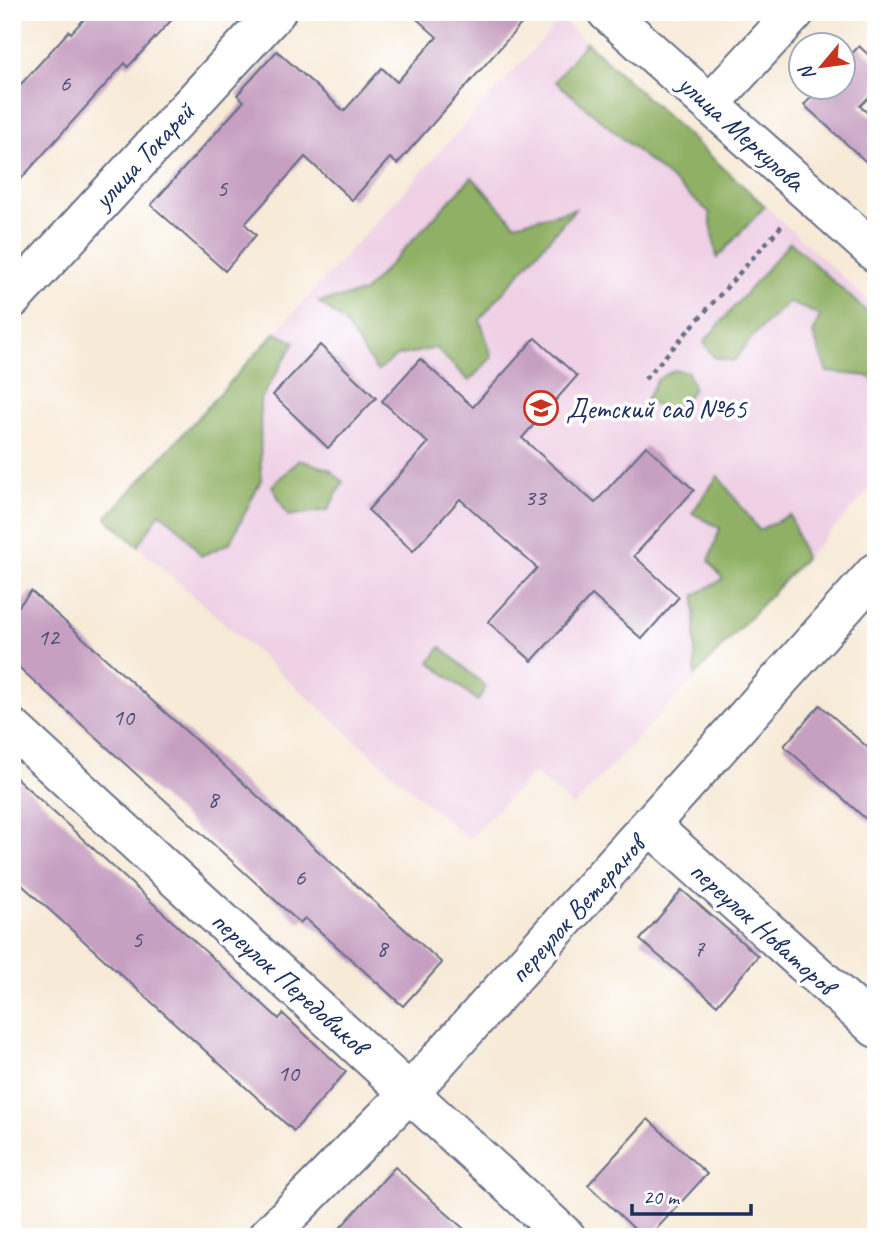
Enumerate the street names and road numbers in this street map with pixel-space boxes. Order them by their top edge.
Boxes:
street label: улица Меркулова [669,65,814,200]
street label: улица Токарей [84,94,202,217]
street label: переулок Ветеранов [501,825,655,990]
street label: переулок Новаторов [683,853,846,1005]
street label: переулок Передовиков [204,903,379,1065]

